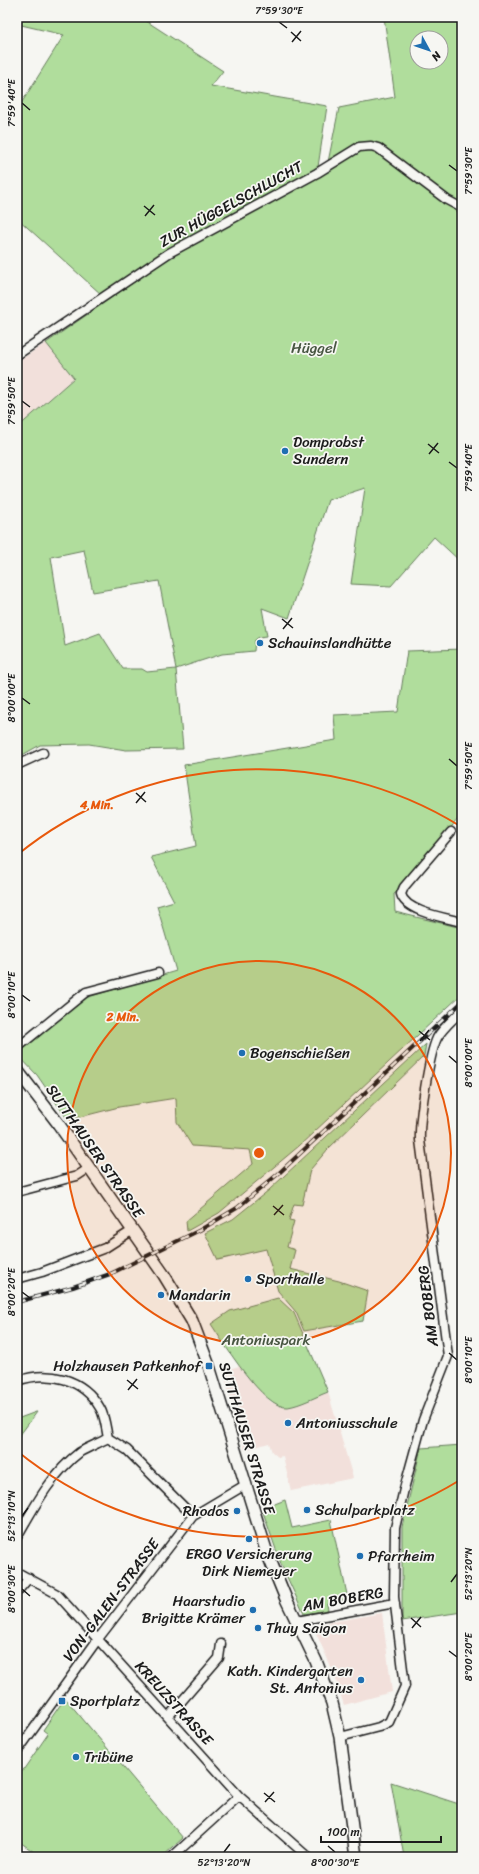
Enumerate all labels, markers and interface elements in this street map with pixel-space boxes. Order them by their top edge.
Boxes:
text: 7°59'30"E [255,2,304,20]
north arrow [409,30,449,70]
text: N [426,46,447,65]
text: 7°59'40"E [3,77,21,127]
text: 7°59'30"E [460,146,478,195]
street label: ZUR HÜGGELSCHLUCHT [154,153,309,254]
park label: Hüggel [291,335,338,361]
text: 7°59'50"E [3,376,21,425]
place label: Domprobst Sundern [293,429,365,472]
text: 7°59'40"E [460,442,478,492]
marker: Domprobst Sundern [280,446,290,456]
place label: Schauinslandhütte [268,630,392,656]
marker: Schauinslandhütte [255,638,265,648]
text: 8°00'00"E [3,672,21,723]
text: 7°59'50"E [460,741,478,790]
text: 4 Min. [79,794,114,816]
text: 8°00'10"E [3,970,21,1018]
text: 2 Min. [105,1006,140,1028]
text: 8°00'00"E [460,1037,478,1088]
place label: Bogenschießen [250,1040,350,1066]
marker: Bogenschießen [237,1048,247,1058]
street label: SUTTHAUSER STRASSE [39,1079,152,1225]
centre of rings [252,1146,266,1160]
street label: AM BOBERG [410,1264,446,1349]
text: 8°00'20"E [3,1266,21,1316]
place label: Sporthalle [256,1266,324,1292]
marker: Sporthalle [243,1274,253,1284]
place label: Mandarin [169,1282,231,1308]
marker: Mandarin [156,1290,166,1300]
park label: Antoniuspark [221,1327,311,1353]
text: 8°00'10"E [460,1335,478,1383]
place label: Holzhausen Patkenhof [53,1353,203,1379]
street label: SUTTHAUSER STRASSE [211,1358,283,1519]
marker: Holzhausen Patkenhof [204,1361,214,1371]
place label: Antoniusschule [295,1410,398,1436]
marker: Antoniusschule [283,1418,293,1428]
text: 52°13'10"N [3,1490,21,1542]
place label: Schulparkplatz [315,1497,415,1523]
place label: Rhodos [183,1498,230,1524]
marker: Schulparkplatz [302,1505,312,1515]
marker: Rhodos [232,1506,242,1516]
street label: VON-GALEN-STRASSE [56,1531,167,1667]
marker: ERGO Versicherung Dirk Niemeyer [244,1534,254,1544]
place label: ERGO Versicherung Dirk Niemeyer [186,1541,313,1584]
place label: Pfarrheim [368,1543,435,1569]
text: 52°13'20"N [460,1548,478,1600]
marker: Pfarrheim [355,1551,365,1561]
text: 8°00'30"E [3,1563,21,1613]
street label: AM BOBERG [300,1579,385,1619]
place label: Haarstudio Brigitte Krämer [142,1588,246,1631]
marker: Haarstudio Brigitte Krämer [248,1605,258,1615]
place label: Thuy Saigon [266,1615,346,1641]
marker: Thuy Saigon [253,1623,263,1633]
text: 8°00'20"E [460,1631,478,1681]
street label: KREUZSTRASSE [128,1654,221,1753]
place label: Kath. Kindergarten St. Antonius [227,1658,353,1701]
marker: Kath. Kindergarten St. Antonius [356,1675,366,1685]
place label: Sportplatz [70,1688,141,1714]
marker: Sportplatz [57,1696,67,1706]
place label: Tribüne [84,1744,133,1770]
marker: Tribüne [71,1752,81,1762]
scale bar [321,1818,441,1844]
text: 100 m [327,1821,360,1843]
text: 52°13'20"N [198,1854,250,1872]
text: 8°00'30"E [311,1854,361,1872]

